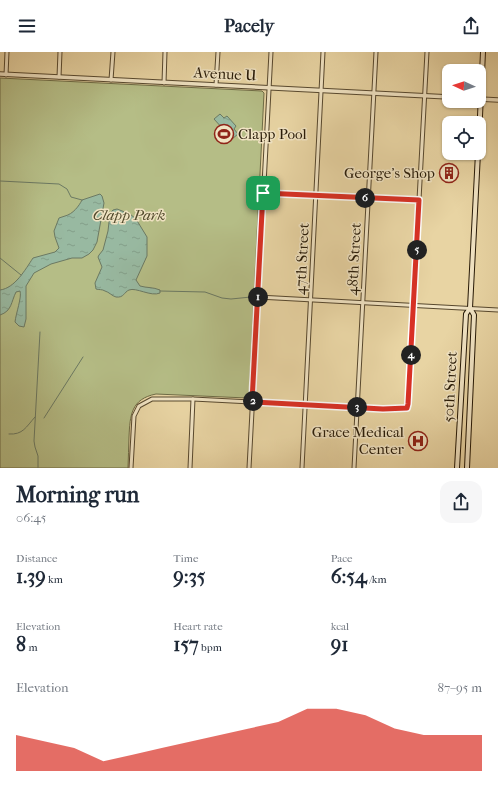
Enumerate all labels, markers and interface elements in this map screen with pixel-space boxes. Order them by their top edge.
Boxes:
icon: menu [16,15,38,37]
icon: share [460,15,482,37]
text: Pacely [224,16,274,37]
street label: Avenue U [192,63,257,85]
north arrow [442,64,486,108]
map controls [442,64,486,160]
button: locate [442,116,486,160]
sports icon: Clapp Pool [213,123,235,145]
place label: Clapp Pool [238,125,307,143]
building icon: George's Shop [438,162,460,184]
place label: George's Shop [344,164,435,182]
pin [246,176,280,210]
icon: arrive [252,182,274,204]
pin: 6 [355,188,375,208]
text: 6 [362,191,368,204]
park label: Clapp Park [93,206,165,224]
street label: 48th Street [343,221,365,296]
street label: 47th Street [291,222,313,296]
pin: 5 [407,240,427,260]
text: 5 [415,243,419,256]
pin: 1 [248,287,268,307]
text: 1 [256,290,260,303]
pin: 4 [401,345,421,365]
text: 4 [408,348,414,361]
street label: 50th Street [439,350,461,423]
pin: 2 [243,391,263,411]
text: 2 [250,394,256,407]
pin: 3 [347,397,367,417]
text: 3 [355,400,359,413]
place label: Grace Medical Center [312,423,405,458]
hospital icon: Grace Medical Center [407,430,429,452]
button: share [440,481,482,523]
text: Morning run [16,482,139,508]
text: 06:45 [16,510,46,525]
text: Distance [16,552,57,565]
text: Time [173,552,198,565]
text: Pace [331,552,353,565]
text: 1.39 [16,565,46,588]
text: 9:35 [173,565,206,588]
text: 6:54 [331,565,367,588]
text: km [46,573,63,586]
text: /km [367,573,387,586]
text: Elevation [16,620,60,633]
text: Heart rate [173,620,223,633]
text: kcal [331,620,349,633]
text: 8 [16,633,26,656]
text: 157 [173,633,199,656]
text: 91 [331,633,348,656]
text: m [26,641,38,654]
text: bpm [199,641,222,654]
text: Elevation [16,680,69,695]
text: 87–95 m [437,680,482,695]

